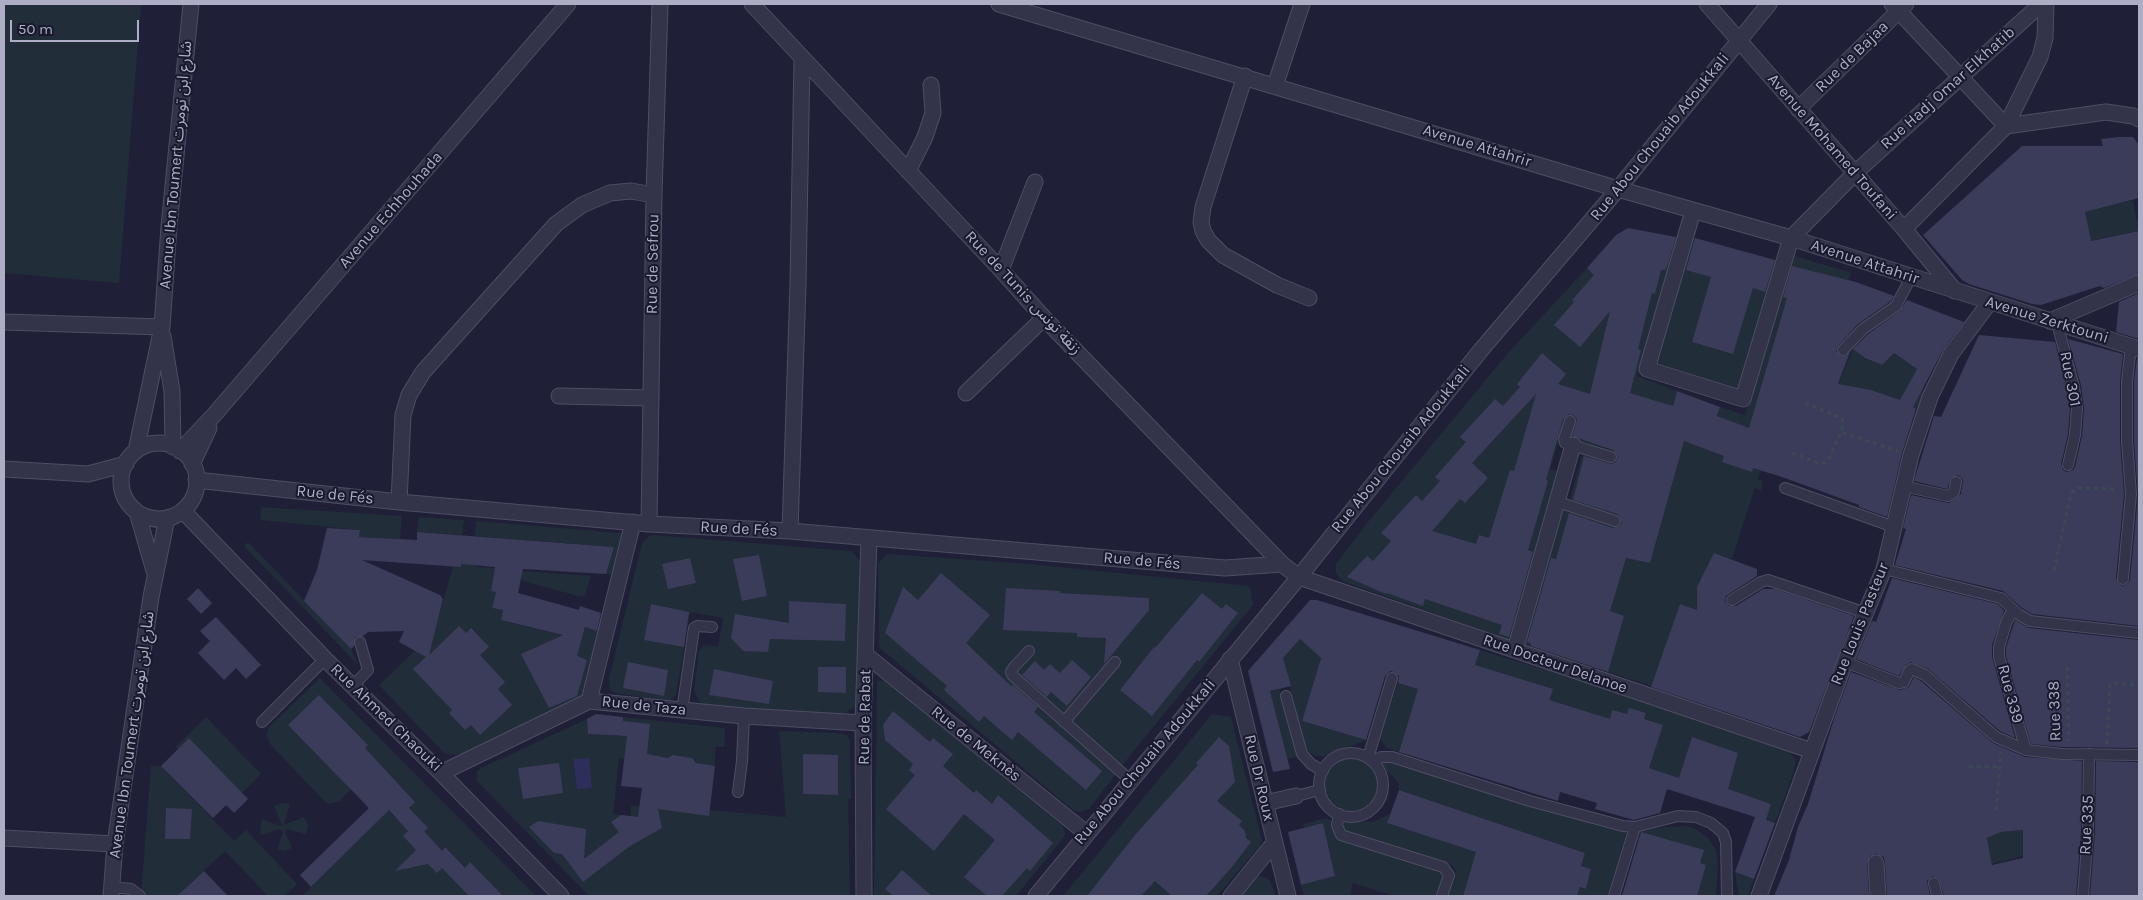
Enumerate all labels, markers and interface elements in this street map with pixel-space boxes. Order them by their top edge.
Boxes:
scale bar [12,10,141,42]
street label: Rue de Bajaa [1811,17,1893,97]
text: 50 m [18,20,53,38]
street label: Rue Hadj Omar Elkhatib [1877,23,2019,153]
street label: Avenue Ibn Toumert شارع ابن تومرت [156,40,196,290]
street label: Rue Abou Chouaib Adoukkali [1586,49,1734,225]
street label: Avenue Mohamed Toufani [1763,70,1901,224]
street label: Avenue Attahrir [1420,120,1534,172]
street label: Avenue Echhouhada [335,148,447,272]
street label: Rue de Sefrou [643,214,663,314]
street label: Rue de Tunis زنقة تونس [961,227,1085,359]
street label: Avenue Attahrir [1809,235,1921,289]
street label: Avenue Zerktouni [1983,292,2111,348]
street label: Rue 301 [2055,350,2085,408]
street label: Rue Abou Chouaib Adoukkali [1327,361,1475,537]
street label: Rue de Fés [295,481,375,509]
street label: Rue de Fés [700,517,778,541]
street label: Rue de Fés [1103,548,1181,574]
street label: Rue Louis Pasteur [1827,560,1893,688]
street label: Avenue Ibn Toumert شارع ابن تومرت [105,610,159,860]
street label: Rue Docteur Delanoe [1480,630,1630,698]
street label: Rue Ahmed Chaouki [326,660,446,776]
street label: Rue 339 [1993,663,2027,725]
street label: Rue de Rabat [855,669,875,765]
street label: Rue Abou Chouaib Adoukkali [1070,675,1220,849]
street label: Rue 338 [2044,681,2066,741]
street label: Rue de Taza [601,692,687,720]
street label: Rue de Meknès [927,702,1025,786]
street label: Rue Dr Roux [1240,733,1278,823]
street label: Rue 335 [2076,795,2098,855]

